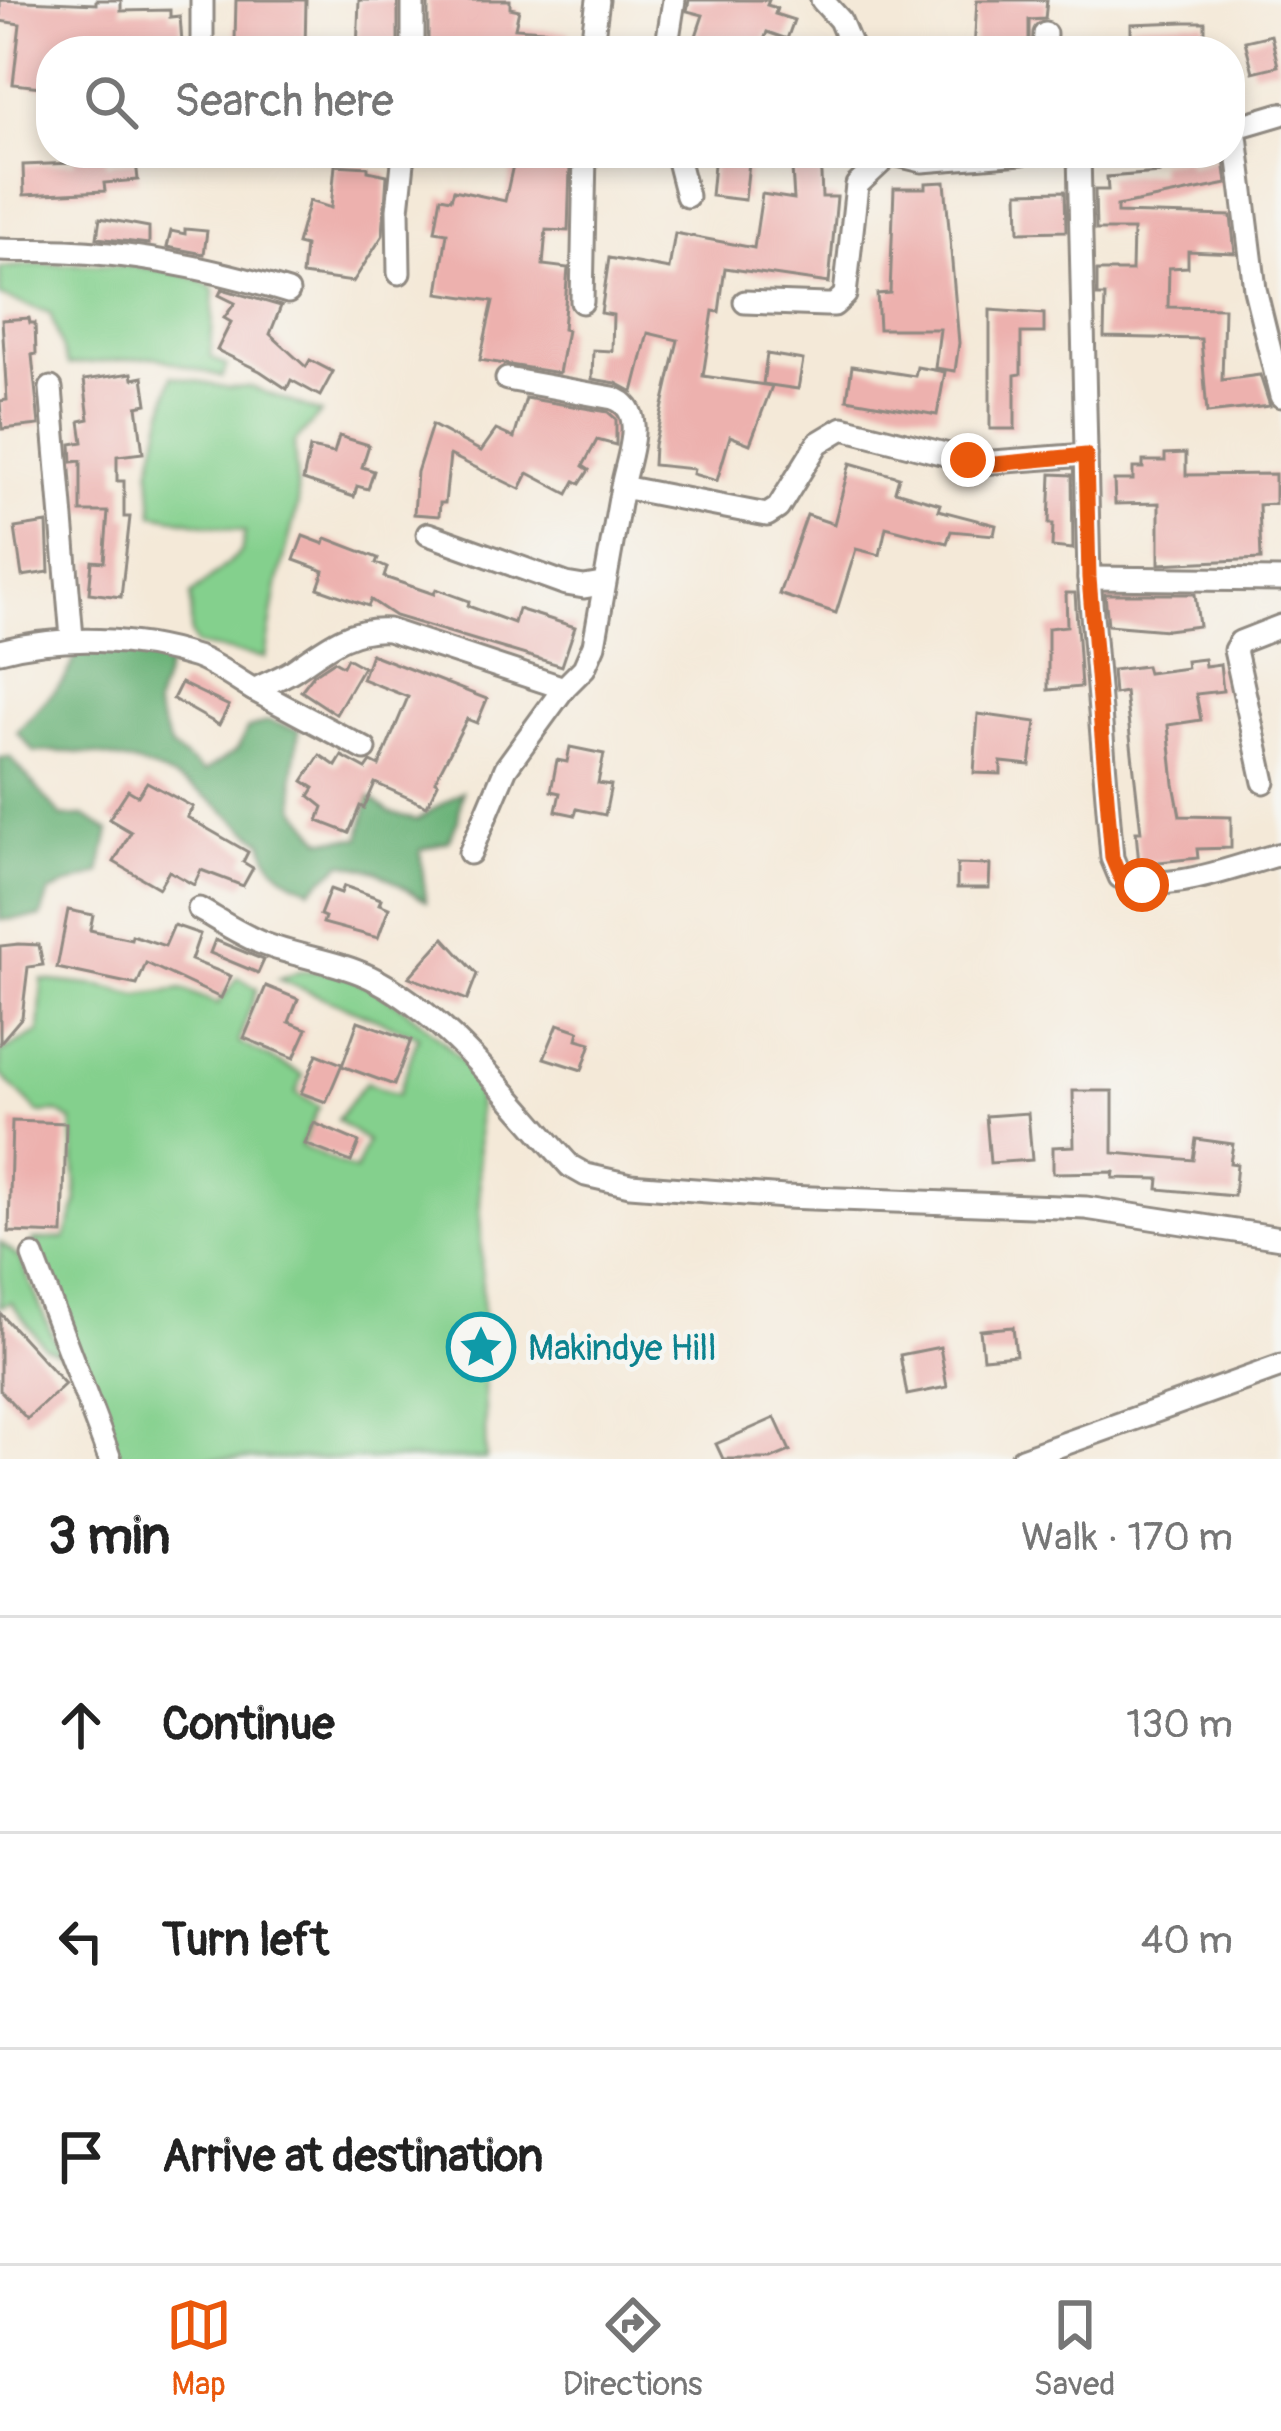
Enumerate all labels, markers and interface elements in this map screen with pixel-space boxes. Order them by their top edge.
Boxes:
search box [36,36,1245,168]
icon: search [78,69,144,135]
text: Search here [174,74,394,130]
route end [941,433,995,487]
route start [1115,858,1169,912]
place icon: Makindye Hill [446,1312,516,1382]
place label: Makindye Hill [528,1326,717,1371]
text: 3 min [48,1505,170,1569]
text: Walk · 170 m [1021,1513,1233,1562]
icon: ahead [48,1692,114,1758]
text: Continue [162,1697,335,1753]
text: 130 m [1126,1700,1233,1749]
icon: left [48,1908,114,1974]
text: Turn left [162,1913,329,1969]
text: 40 m [1141,1916,1233,1965]
icon: arrive [48,2124,114,2190]
text: Arrive at destination [162,2129,543,2185]
tab: Map [166,2292,232,2405]
tab: Directions [563,2292,703,2405]
tab: Saved [1034,2292,1115,2405]

